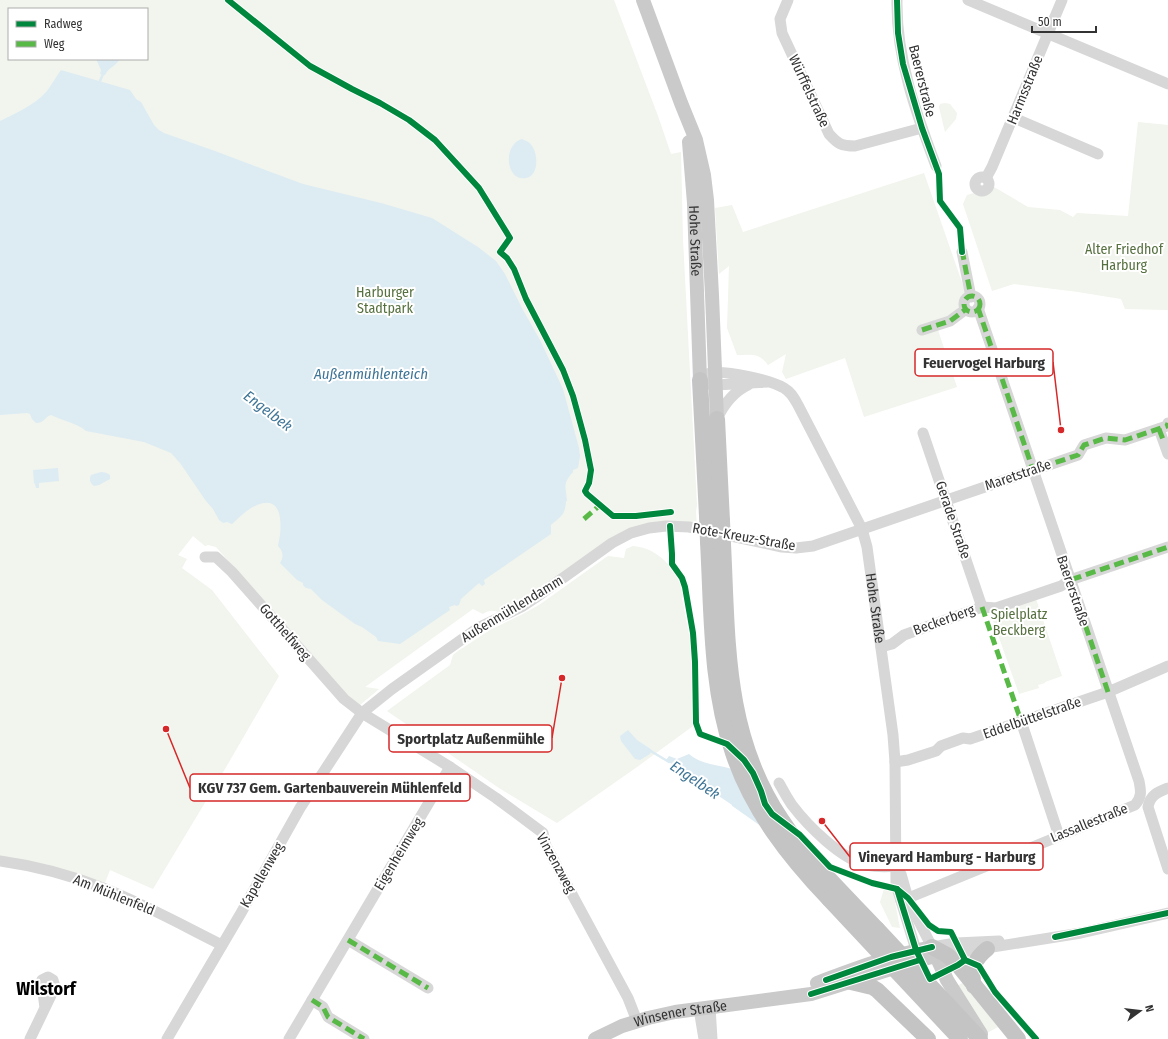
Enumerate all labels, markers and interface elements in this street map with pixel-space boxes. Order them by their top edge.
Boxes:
legend [8,8,148,60]
scale bar [1032,8,1096,34]
text: 50 m [1038,15,1062,29]
text: Radweg [44,17,83,31]
text: Weg [44,37,65,51]
street label: Baererstraße [905,43,939,119]
street label: Würffelstraße [785,52,833,130]
street label: Harmsstraße [1003,53,1047,127]
street label: Hohe Straße [686,205,705,276]
park label: Alter Friedhof Harburg [1085,241,1165,274]
park label: Harburger Stadtpark [356,284,414,317]
callout: Feuervogel Harburg [915,349,1053,376]
text: Feuervogel Harburg [923,354,1046,372]
water label: Außenmühlenteich [313,365,428,383]
water label: Engelbek [240,387,296,435]
street label: Maretstraße [983,456,1054,494]
street label: Gerade Straße [932,479,974,561]
street label: Rote-Kreuz-Straße [691,520,797,554]
street label: Baererstraße [1053,553,1093,629]
street label: Außenmühlendamm [458,572,566,646]
street label: Hohe Straße [862,572,889,644]
street label: Gotthelfweg [256,600,314,664]
street label: Beckerberg [911,601,978,639]
park label: Spielplatz Beckberg [991,606,1048,639]
street label: Eddelbüttelstraße [981,693,1083,743]
callout: Sportplatz Außenmühle [389,725,552,752]
text: Sportplatz Außenmühle [397,730,545,748]
water label: Engelbek [667,757,724,803]
callout: KGV 737 Gem. Gartenbauverein Mühlenfeld [190,774,470,801]
text: KGV 737 Gem. Gartenbauverein Mühlenfeld [198,779,462,797]
street label: Lassallestraße [1048,800,1130,846]
street label: Eigenheimweg [371,814,428,894]
street label: Vinzenzweg [533,830,580,896]
street label: Kapellenweg [236,839,288,911]
callout: Vineyard Hamburg - Harburg [850,843,1043,870]
text: Vineyard Hamburg - Harburg [857,848,1036,866]
street label: Am Mühlenfeld [71,871,157,919]
district label: Wilstorf [16,978,78,1000]
north arrow [1120,991,1160,1031]
street label: Winsener Straße [632,997,728,1030]
text: N [1142,1004,1156,1013]

